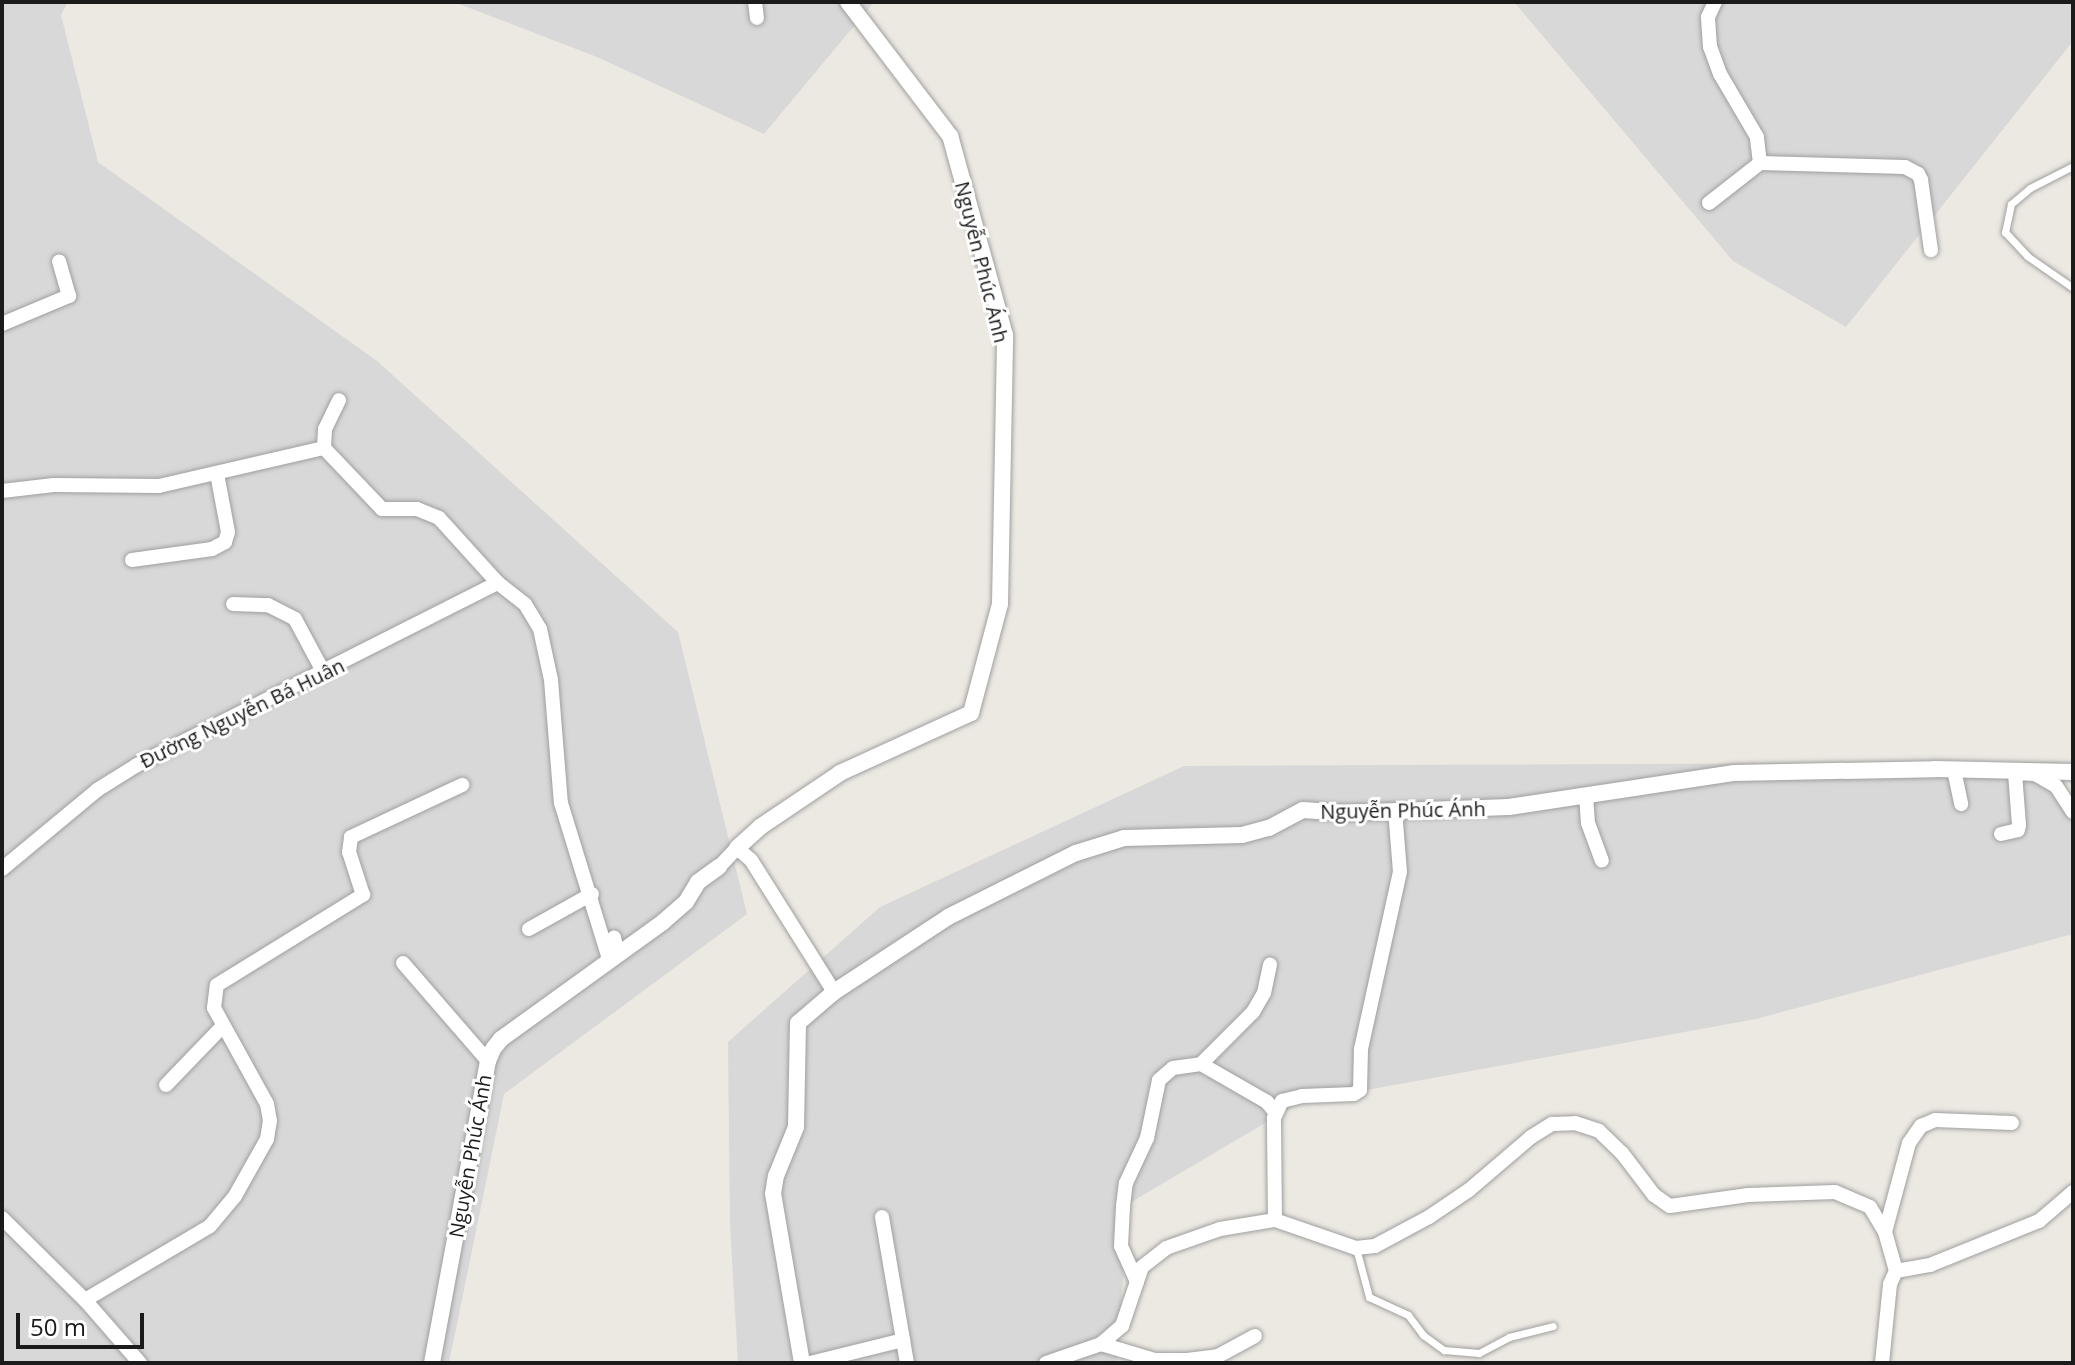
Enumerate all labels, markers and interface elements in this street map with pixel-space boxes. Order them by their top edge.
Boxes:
street label: Nguyễn Phúc Ánh [950,179,1014,345]
street label: Đường Nguyễn Bá Huân [136,653,348,773]
street label: Nguyễn Phúc Ánh [1320,797,1486,823]
street label: Nguyễn Phúc Ánh [444,1072,496,1240]
scale bar [20,1297,148,1347]
text: 50 m [30,1310,86,1343]

